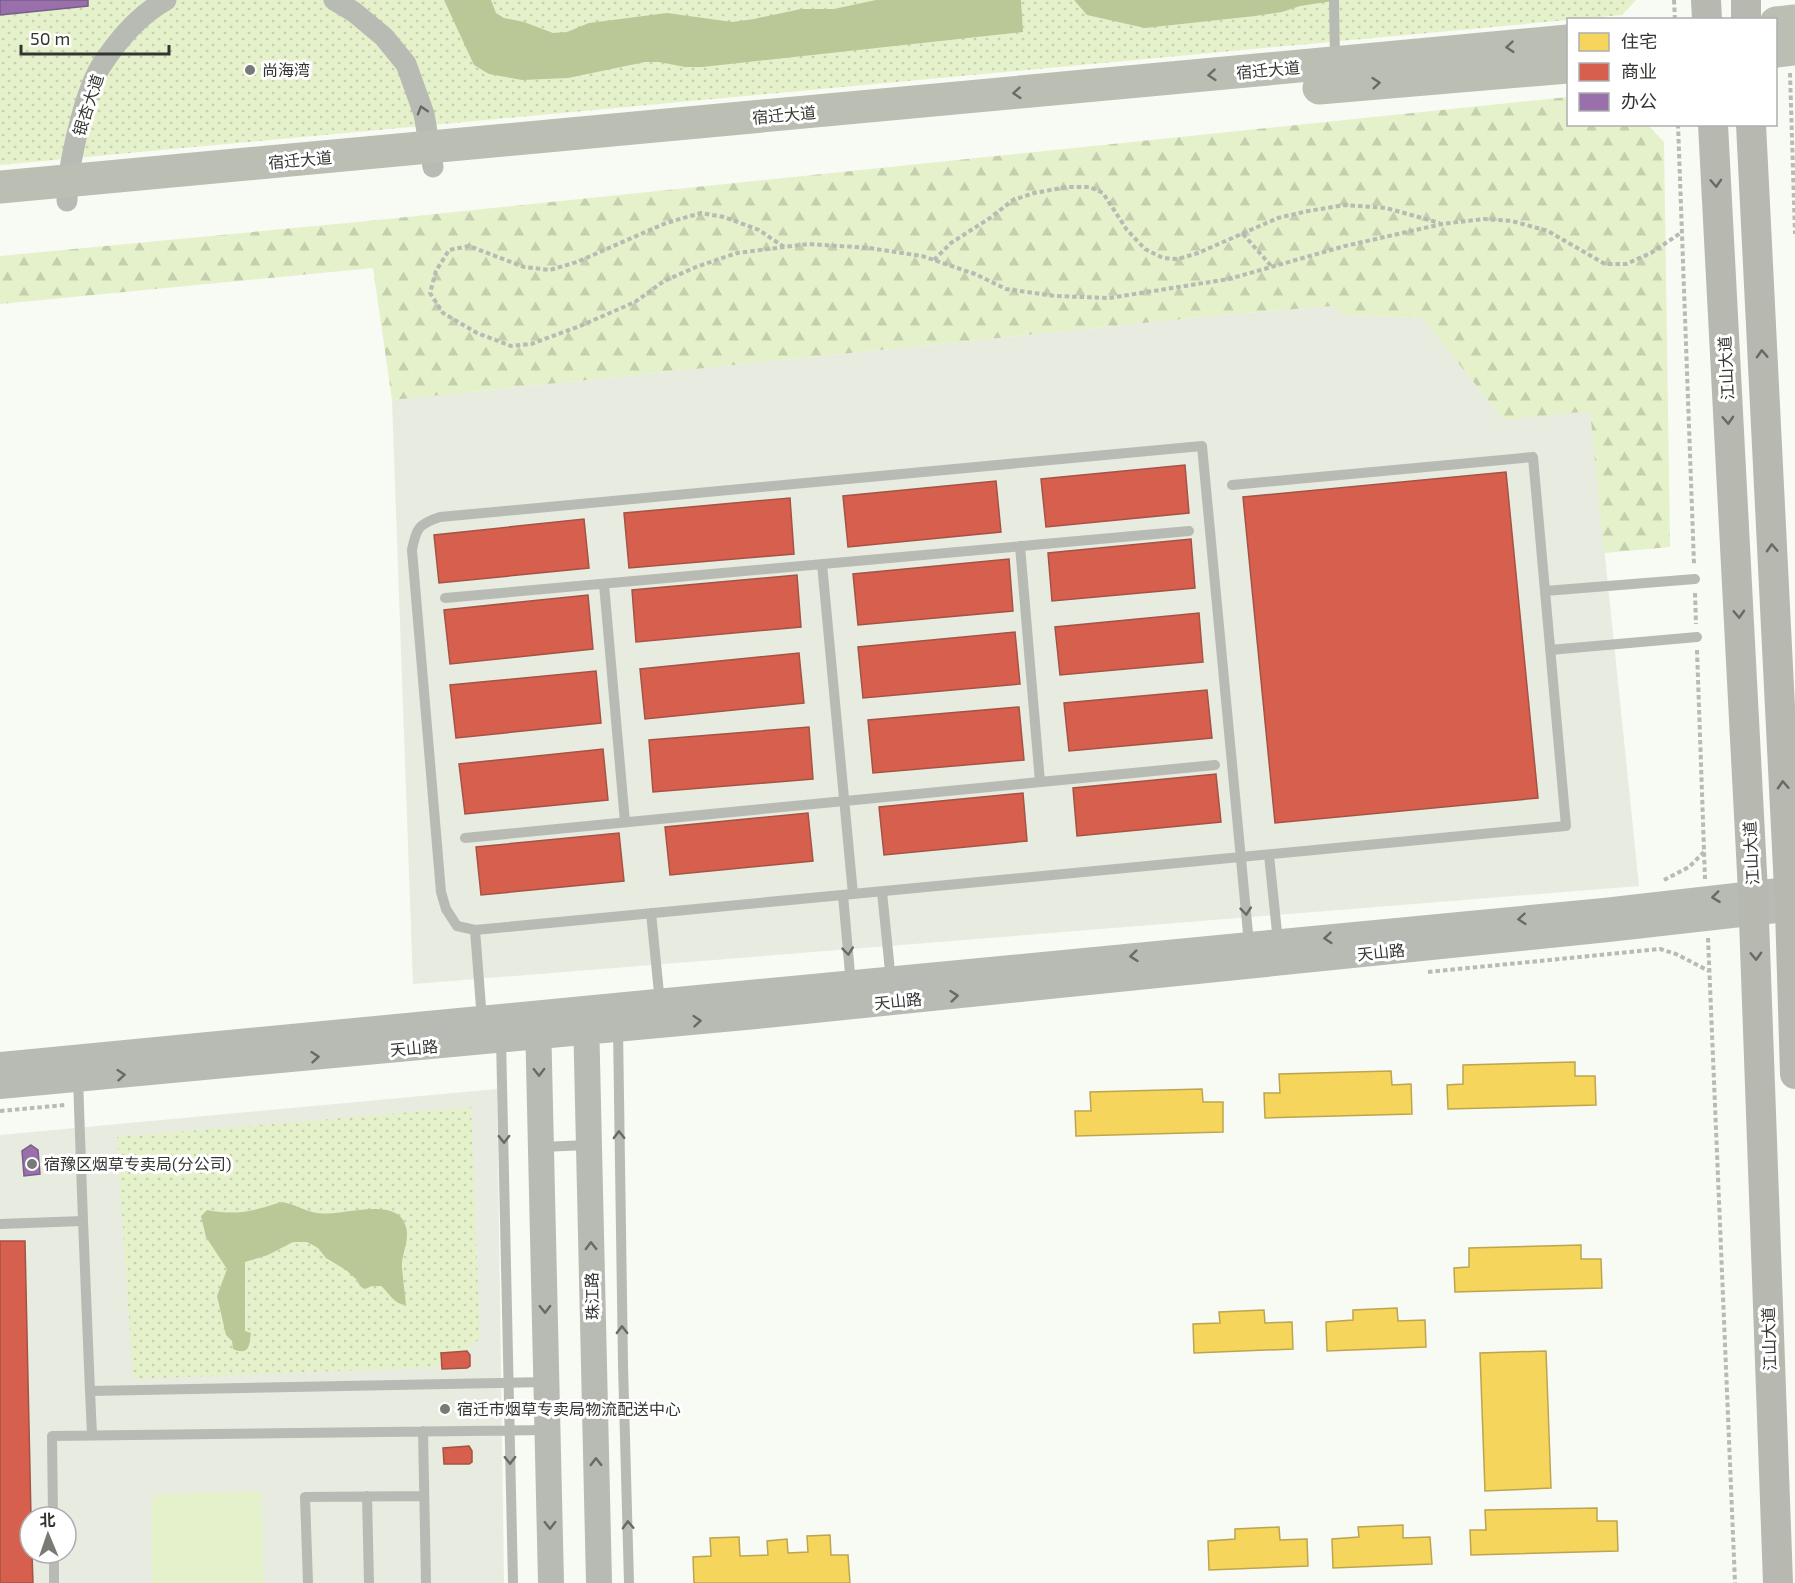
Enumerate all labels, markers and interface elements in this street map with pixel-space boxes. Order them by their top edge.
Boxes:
scale bar [21,18,170,56]
legend [1567,18,1777,126]
text: 50 m [30,27,70,49]
text: 住宅 [1621,30,1657,52]
one-way arrow [1506,40,1515,53]
street label: 宿迁大道 [1235,57,1301,82]
place label: 尚海湾 [262,60,310,79]
text: 商业 [1621,60,1657,82]
marker: 尚海湾 [243,63,257,77]
one-way arrow [1207,68,1216,81]
street label: 银杏大道 [69,71,106,138]
one-way arrow [1371,77,1380,90]
one-way arrow [1013,86,1022,99]
text: 办公 [1621,90,1657,112]
street label: 宿迁大道 [751,102,817,127]
one-way arrow [417,105,429,116]
street label: 宿迁大道 [267,147,333,172]
one-way arrow [1709,178,1722,187]
street label: 江山大道 [1714,336,1737,400]
one-way arrow [1756,349,1769,358]
one-way arrow [1722,415,1735,424]
one-way arrow [1765,544,1778,553]
one-way arrow [1732,610,1745,619]
one-way arrow [1777,781,1790,790]
street label: 江山大道 [1739,821,1762,885]
one-way arrow [1711,890,1721,903]
one-way arrow [1239,907,1252,916]
one-way arrow [1518,912,1527,925]
one-way arrow [1324,931,1333,944]
street label: 天山路 [1356,940,1406,963]
one-way arrow [841,946,854,955]
one-way arrow [1129,949,1139,962]
one-way arrow [1749,951,1762,960]
street label: 天山路 [873,989,923,1012]
one-way arrow [950,990,959,1003]
one-way arrow [693,1015,702,1028]
street label: 天山路 [389,1036,439,1059]
one-way arrow [311,1051,320,1064]
one-way arrow [533,1068,545,1077]
one-way arrow [116,1069,126,1082]
one-way arrow [613,1130,625,1139]
one-way arrow [497,1134,510,1143]
place label: 宿豫区烟草专卖局(分公司) [44,1154,232,1173]
marker: 宿豫区烟草专卖局(分公司) [25,1157,39,1171]
one-way arrow [585,1241,597,1250]
street label: 珠江路 [582,1272,601,1320]
one-way arrow [538,1305,551,1314]
street label: 江山大道 [1758,1307,1779,1371]
one-way arrow [616,1325,628,1334]
place label: 宿迁市烟草专卖局物流配送中心 [457,1399,681,1418]
marker: 宿迁市烟草专卖局物流配送中心 [438,1402,452,1416]
one-way arrow [504,1455,516,1464]
one-way arrow [590,1457,602,1466]
north arrow [18,1505,78,1565]
text: 北 [39,1510,56,1529]
one-way arrow [621,1520,634,1529]
one-way arrow [544,1521,556,1530]

